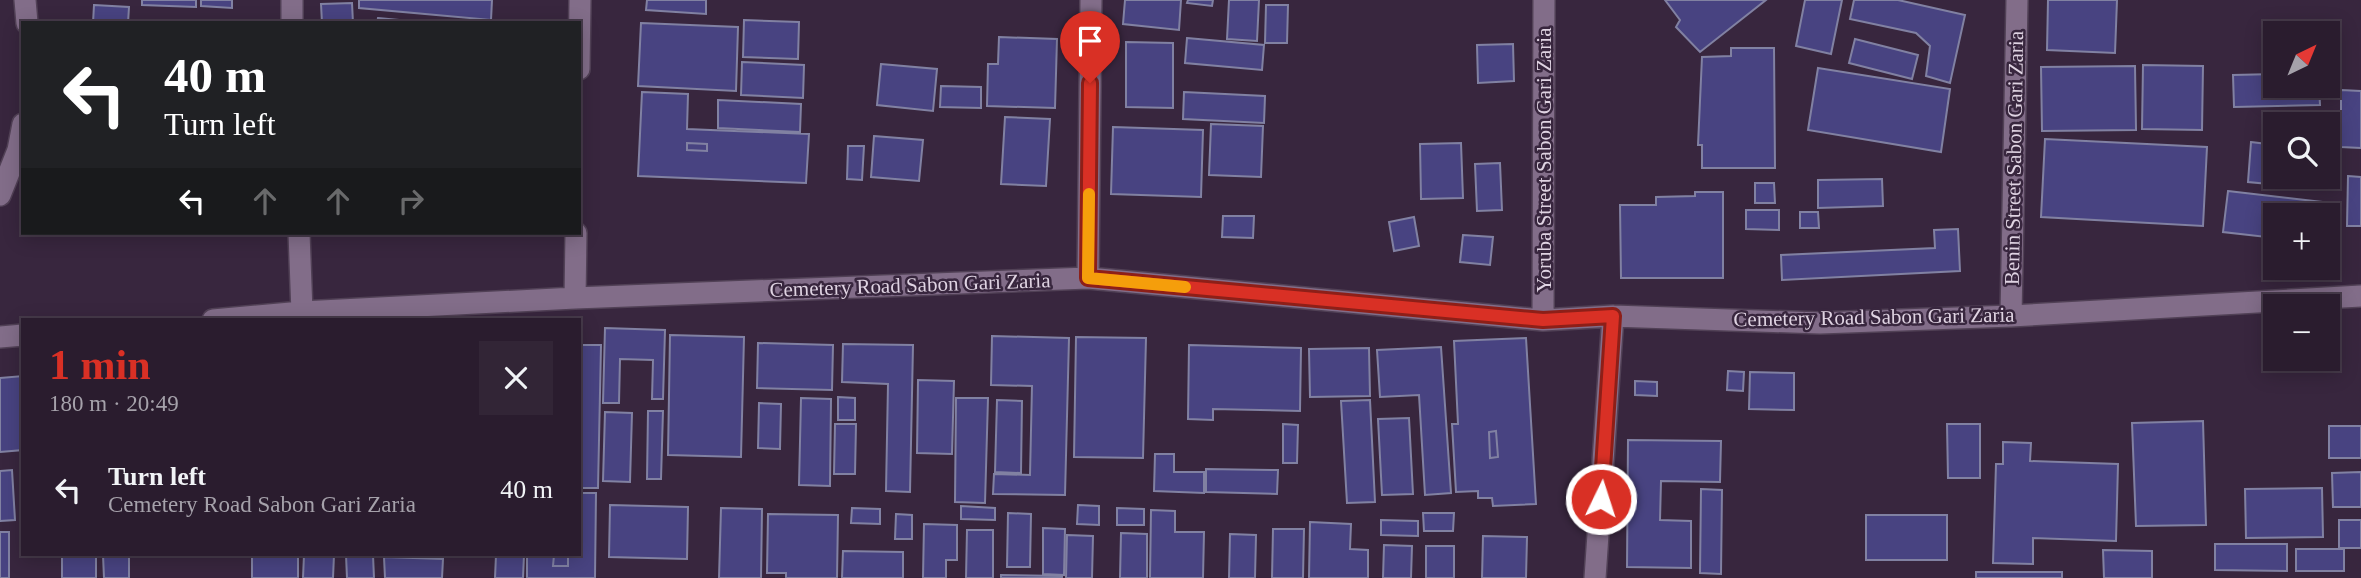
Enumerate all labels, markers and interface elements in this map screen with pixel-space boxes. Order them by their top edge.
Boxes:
pin [1060,11,1120,83]
north arrow [2263,21,2340,98]
map controls [2263,21,2340,371]
icon: arrive [1071,22,1109,60]
street label: Yoruba Street Sabon Gari Zaria [1532,27,1556,292]
street label: Benin Street Sabon Gari Zaria [2000,30,2028,285]
text: 40 m [164,48,266,103]
icon: left [49,49,140,140]
text: Turn left [164,106,276,142]
button: search [2263,112,2340,189]
icon: left [173,182,211,220]
icon: ahead [246,182,284,220]
icon: ahead [319,182,357,220]
icon: right [392,182,430,220]
button: + [2263,203,2340,280]
street label: Cemetery Road Sabon Gari Zaria [769,268,1052,302]
button: − [2263,294,2340,371]
street label: Cemetery Road Sabon Gari Zaria [1733,303,2015,331]
button: close [479,341,553,415]
text: 1 min [49,342,151,388]
text: 180 m · 20:49 [49,391,179,416]
text: Turn left [108,462,206,491]
position arrow [1564,462,1638,536]
icon: left [49,471,87,509]
text: 40 m [500,475,553,504]
text: Cemetery Road Sabon Gari Zaria [108,492,416,517]

